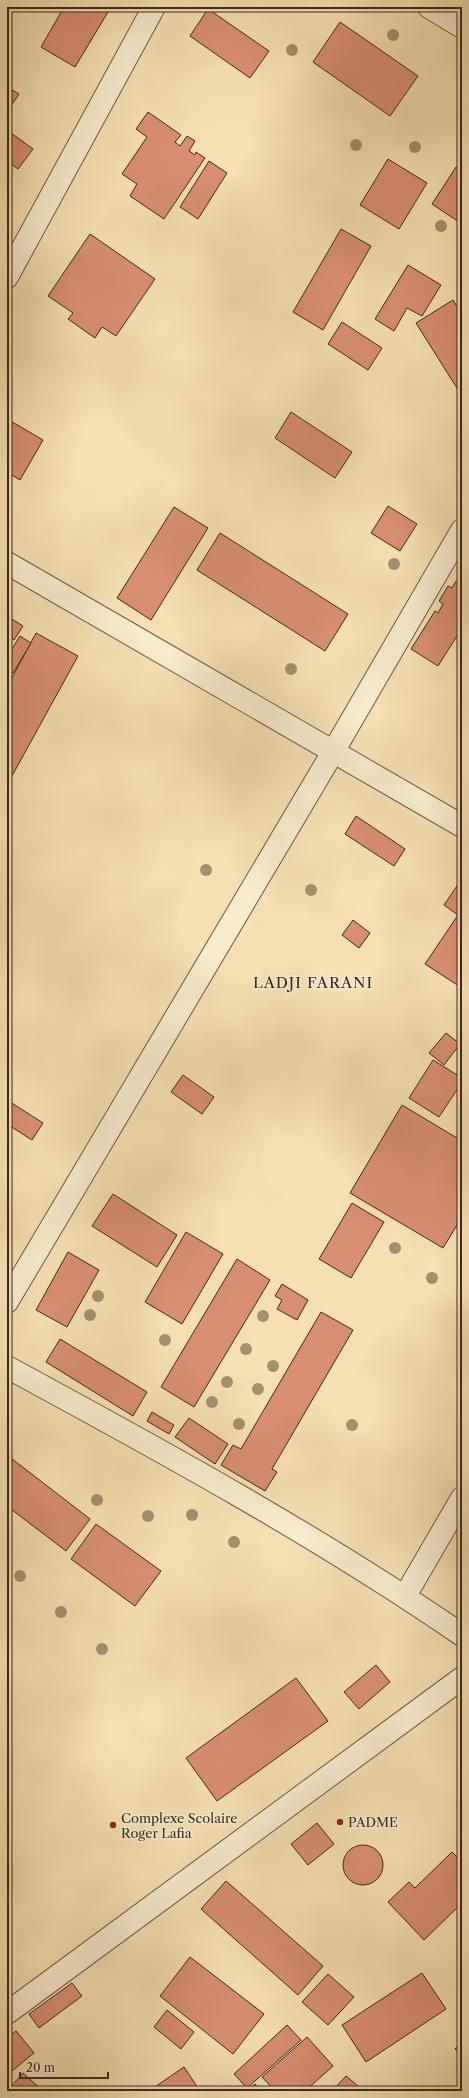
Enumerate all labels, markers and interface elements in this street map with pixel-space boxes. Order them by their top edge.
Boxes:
district label: LADJI FARANI [253,973,373,992]
place label: Complexe Scolaire Roger Lafia [121,1810,238,1841]
place label: PADME [348,1814,398,1830]
marker: PADME [335,1817,345,1827]
marker: Complexe Scolaire Roger Lafia [108,1820,118,1830]
scale bar [20,2054,108,2080]
text: 20 m [26,2060,55,2075]

